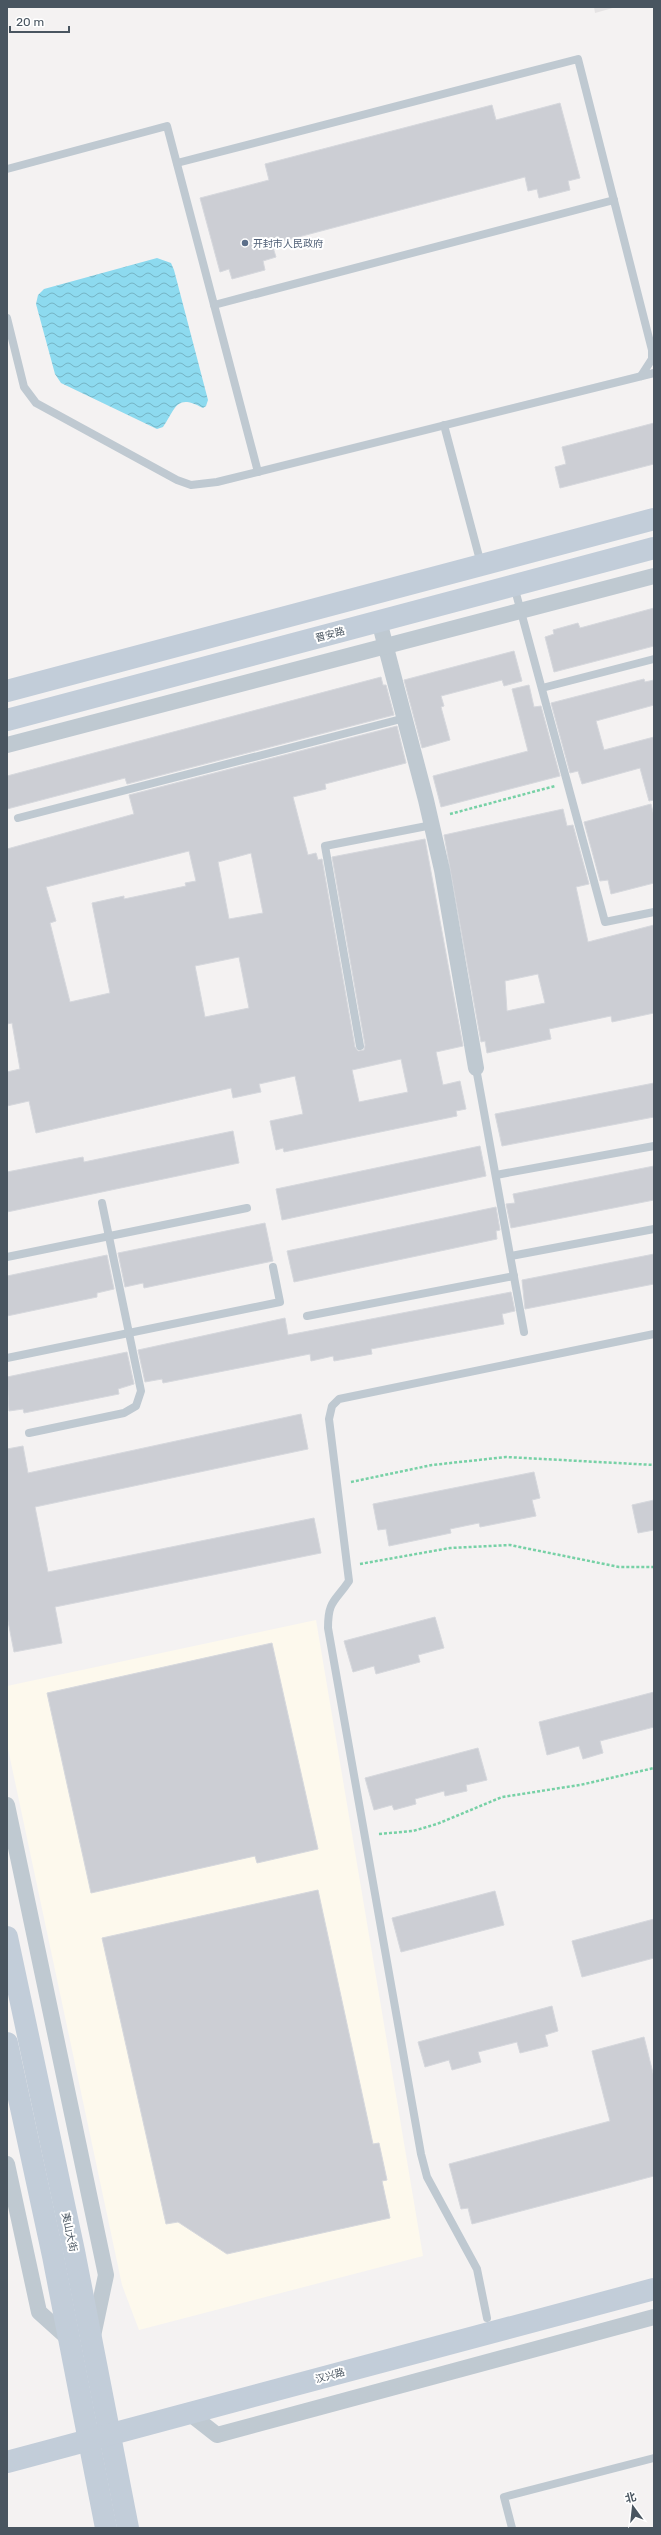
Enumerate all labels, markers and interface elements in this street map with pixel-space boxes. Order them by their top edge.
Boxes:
scale bar [10,8,69,34]
text: 20 m [16,15,44,29]
marker: 开封市人民政府 [240,238,250,248]
place label: 开封市人民政府 [253,238,323,250]
street label: 晋安路 [314,625,346,645]
street label: 夷山大街 [59,2211,79,2253]
street label: 汉兴路 [314,2366,346,2386]
north arrow [613,2487,653,2527]
text: 北 [624,2490,638,2506]

